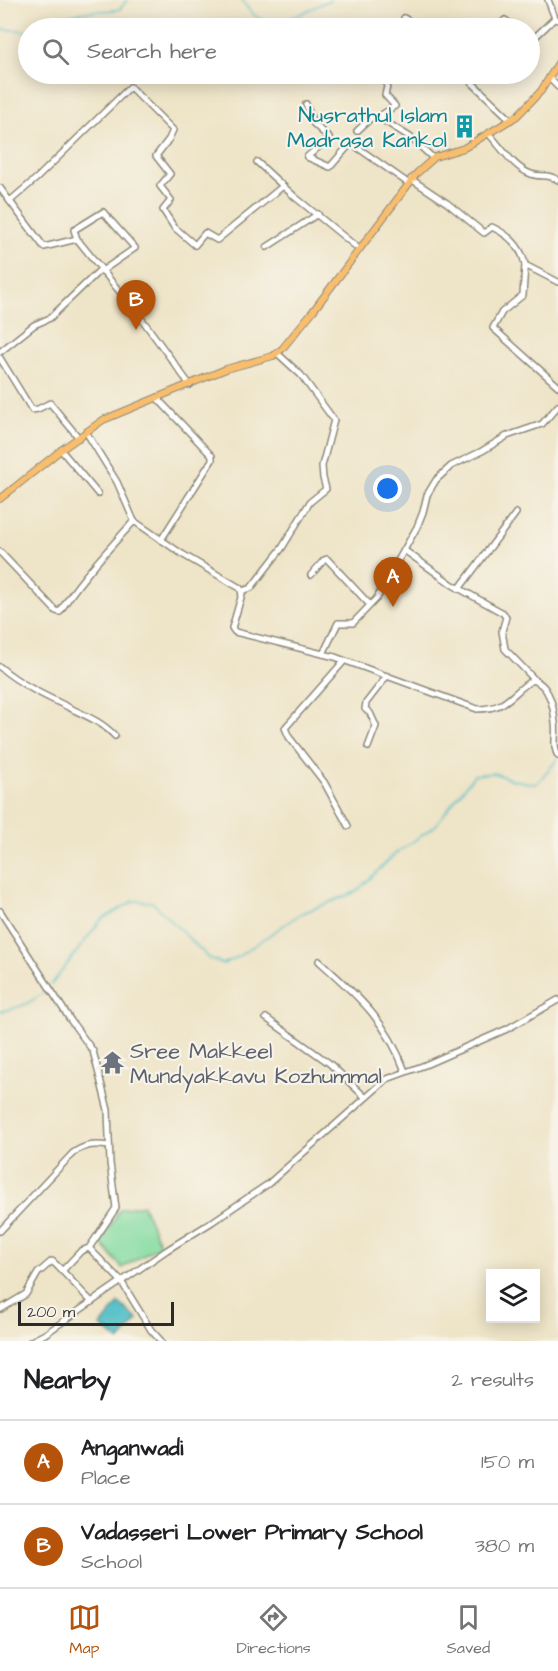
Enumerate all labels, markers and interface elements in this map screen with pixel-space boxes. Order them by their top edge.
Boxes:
search box [18,18,540,84]
icon: search [39,35,72,68]
text: Search here [87,36,217,67]
place label: Nusrathul Islam Madrasa Kankol [287,100,447,156]
building icon: Nusrathul Islam Madrasa Kankol [452,114,478,140]
pin: B [116,280,156,330]
your location [373,474,402,503]
pin: A [374,558,412,607]
place label: Sree Makkeel Mundyakkavu Kozhummal [130,1036,382,1093]
temple icon: Sree Makkeel Mundyakkavu Kozhummal [99,1050,125,1076]
map controls [486,1269,540,1323]
button: layers [486,1269,540,1323]
scale bar [18,1299,174,1326]
text: 200 m [27,1301,75,1323]
text: Nearby [24,1362,111,1398]
text: 2 results [451,1366,534,1394]
text: Anganwadi [81,1433,183,1464]
text: A [37,1448,50,1476]
text: 150 m [481,1448,534,1476]
text: Place [81,1464,131,1492]
text: Vadasseri Lower Primary School [81,1517,423,1548]
text: B [36,1532,51,1560]
text: 380 m [475,1532,534,1560]
text: School [81,1548,142,1576]
tab: Map [68,1601,101,1659]
tab: Directions [237,1601,311,1659]
tab: Saved [447,1601,490,1659]

